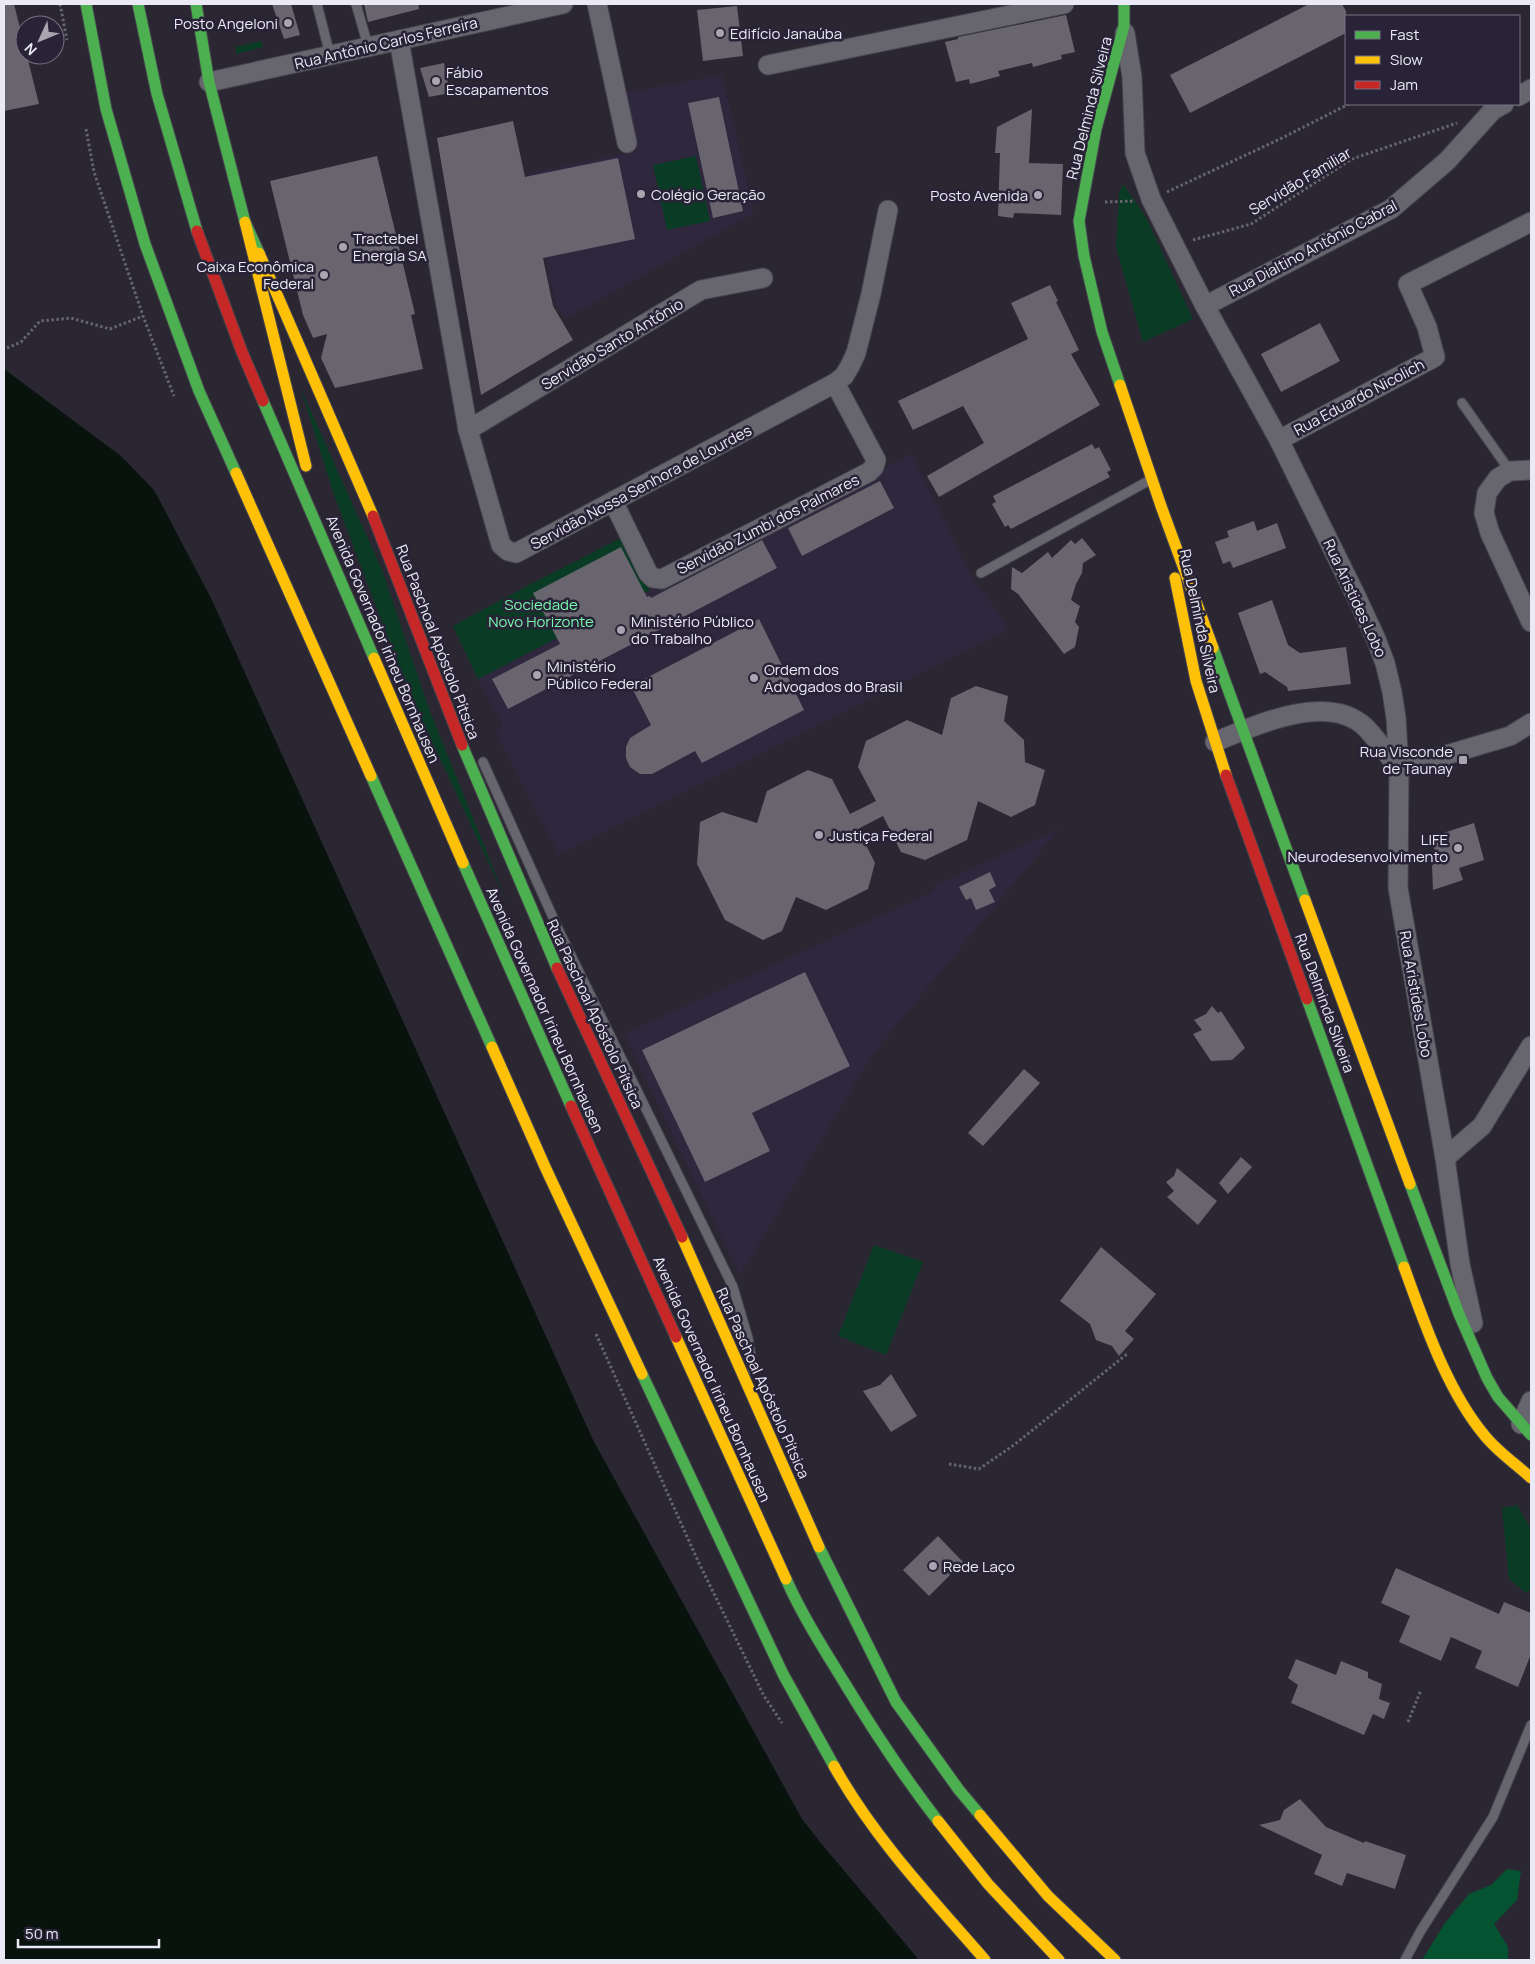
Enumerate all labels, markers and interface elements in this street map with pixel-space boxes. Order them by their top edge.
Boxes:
street label: Rua Antônio Carlos Ferreira [292,12,480,74]
place label: Posto Angeloni [174,13,278,34]
north arrow [15,15,65,65]
legend [1345,15,1520,105]
marker: Posto Angeloni [282,17,294,29]
place label: Edifício Janaúba [730,23,842,44]
text: Fast [1390,24,1419,45]
marker: Edifício Janaúba [714,27,726,39]
street label: Rua Delminda Silveira [1061,34,1117,182]
text: N [20,39,41,60]
text: Slow [1390,49,1423,70]
place label: Fábio Escapamentos [446,62,549,100]
text: Jam [1390,74,1418,95]
marker: Fábio Escapamentos [430,75,442,87]
street label: Servidão Familiar [1245,142,1356,220]
place label: Colégio Geração [651,184,765,205]
place label: Posto Avenida [930,185,1028,206]
marker: Colégio Geração [635,188,647,200]
marker: Posto Avenida [1032,189,1044,201]
street label: Rua Dialtino Antônio Cabral [1225,195,1401,301]
place label: Tractebel Energia SA [353,228,427,266]
marker: Tractebel Energia SA [337,241,349,253]
place label: Caixa Econômica Federal [196,256,314,294]
marker: Caixa Econômica Federal [318,269,330,281]
street label: Servidão Santo Antônio [537,293,687,395]
street label: Rua Eduardo Nicolich [1290,354,1428,440]
street label: Servidão Nossa Senhora de Lourdes [527,420,755,554]
street label: Servidão Zumbi dos Palmares [673,469,863,579]
street label: Avenida Governador Irineu Bornhausen [321,512,445,766]
street label: Rua Aristides Lobo [1318,535,1392,661]
street label: Rua Paschoal Apóstolo Pítsica [391,542,485,742]
street label: Rua Delminda Silveira [1174,547,1226,695]
park label: Sociedade Novo Horizonte [488,594,594,632]
place label: Ministério Público do Trabalho [631,611,754,649]
marker: Ministério Público do Trabalho [615,624,627,636]
place label: Ministério Público Federal [547,656,652,694]
place label: Ordem dos Advogados do Brasil [764,659,903,697]
marker: Ministério Público Federal [531,669,543,681]
marker: Ordem dos Advogados do Brasil [748,672,760,684]
place label: Rua Visconde de Taunay [1360,741,1453,779]
marker: Rua Visconde de Taunay [1457,754,1469,766]
place label: Justiça Federal [829,825,933,846]
marker: Justiça Federal [813,829,825,841]
place label: LIFE Neurodesenvolvimento [1287,829,1448,867]
marker: LIFE Neurodesenvolvimento [1452,842,1464,854]
street label: Avenida Governador Irineu Bornhausen [481,884,609,1136]
street label: Rua Paschoal Apóstolo Pítsica [542,916,648,1112]
street label: Rua Aristides Lobo [1395,929,1438,1059]
street label: Rua Delminda Silveira [1290,931,1360,1075]
street label: Avenida Governador Irineu Bornhausen [648,1253,776,1505]
street label: Rua Paschoal Apóstolo Pítsica [711,1284,815,1482]
place label: Rede Laço [943,1556,1015,1577]
marker: Rede Laço [927,1560,939,1572]
scale bar [18,1916,159,1948]
text: 50 m [25,1923,59,1944]

